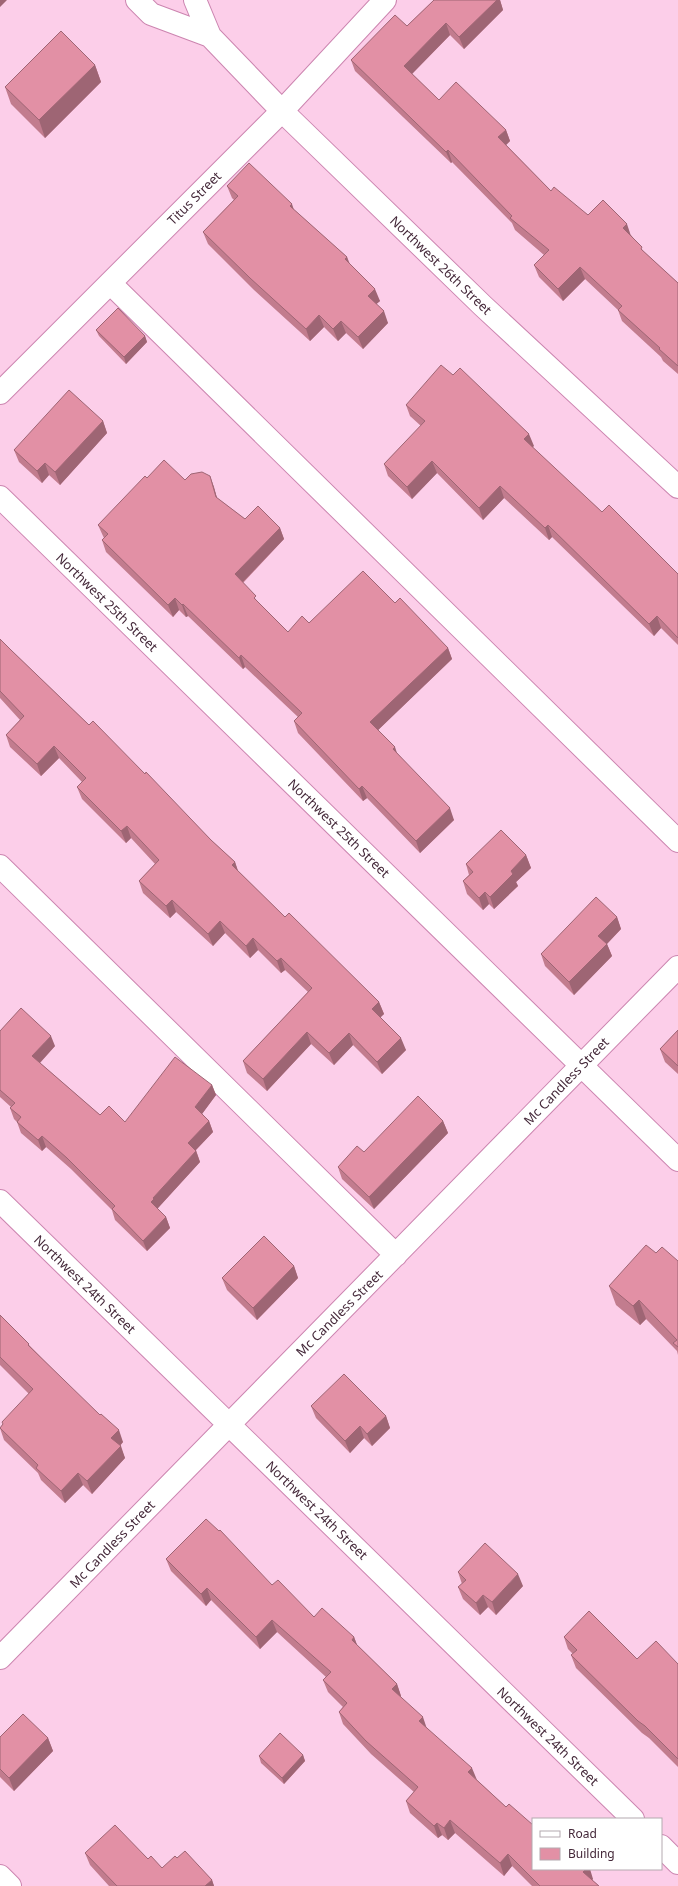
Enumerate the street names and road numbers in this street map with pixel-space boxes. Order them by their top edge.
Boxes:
street label: Titus Street [163,167,225,229]
street label: Northwest 26th Street [386,212,496,319]
street label: Northwest 25th Street [52,549,162,656]
street label: Northwest 25th Street [284,775,394,882]
street label: Mc Candless Street [519,1033,613,1129]
street label: Northwest 24th Street [30,1231,140,1338]
street label: Mc Candless Street [292,1265,387,1360]
street label: Northwest 24th Street [262,1457,372,1564]
street label: Mc Candless Street [65,1496,159,1592]
street label: Northwest 24th Street [493,1683,603,1790]

